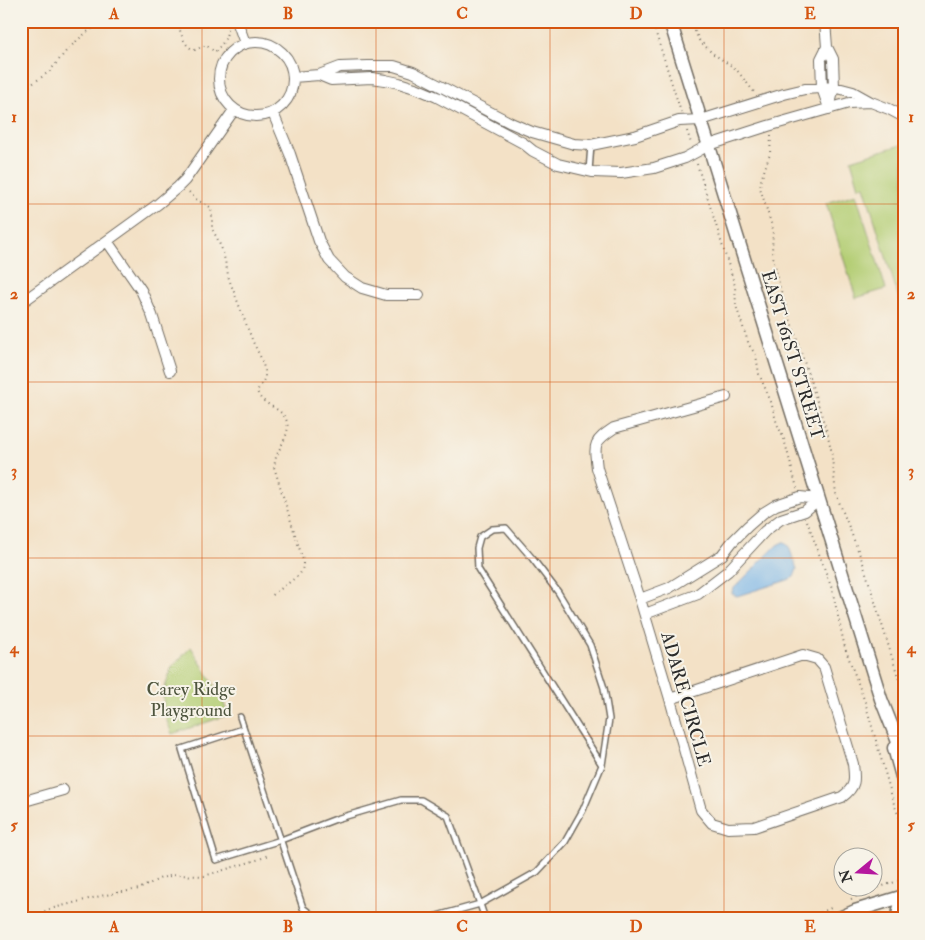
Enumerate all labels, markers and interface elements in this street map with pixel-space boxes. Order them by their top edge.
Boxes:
text: A [108,4,120,24]
text: B [283,4,293,24]
text: C [456,4,468,24]
text: D [629,4,643,24]
text: E [804,4,816,24]
text: 1 [11,107,17,127]
text: 1 [908,107,914,127]
street label: EAST 161ST STREET [756,268,829,443]
text: 2 [10,284,18,304]
text: 2 [907,284,915,304]
text: 3 [11,461,17,481]
text: 3 [908,461,914,481]
street label: ADARE CIRCLE [655,628,716,769]
text: 4 [9,638,20,658]
text: 4 [906,638,917,658]
park label: Carey Ridge Playground [146,678,236,722]
text: 5 [10,815,18,835]
text: 5 [907,815,915,835]
north arrow [832,848,882,898]
text: N [836,867,856,885]
text: A [108,917,120,937]
text: B [283,917,293,937]
text: C [456,917,468,937]
text: D [629,917,643,937]
text: E [804,917,816,937]

